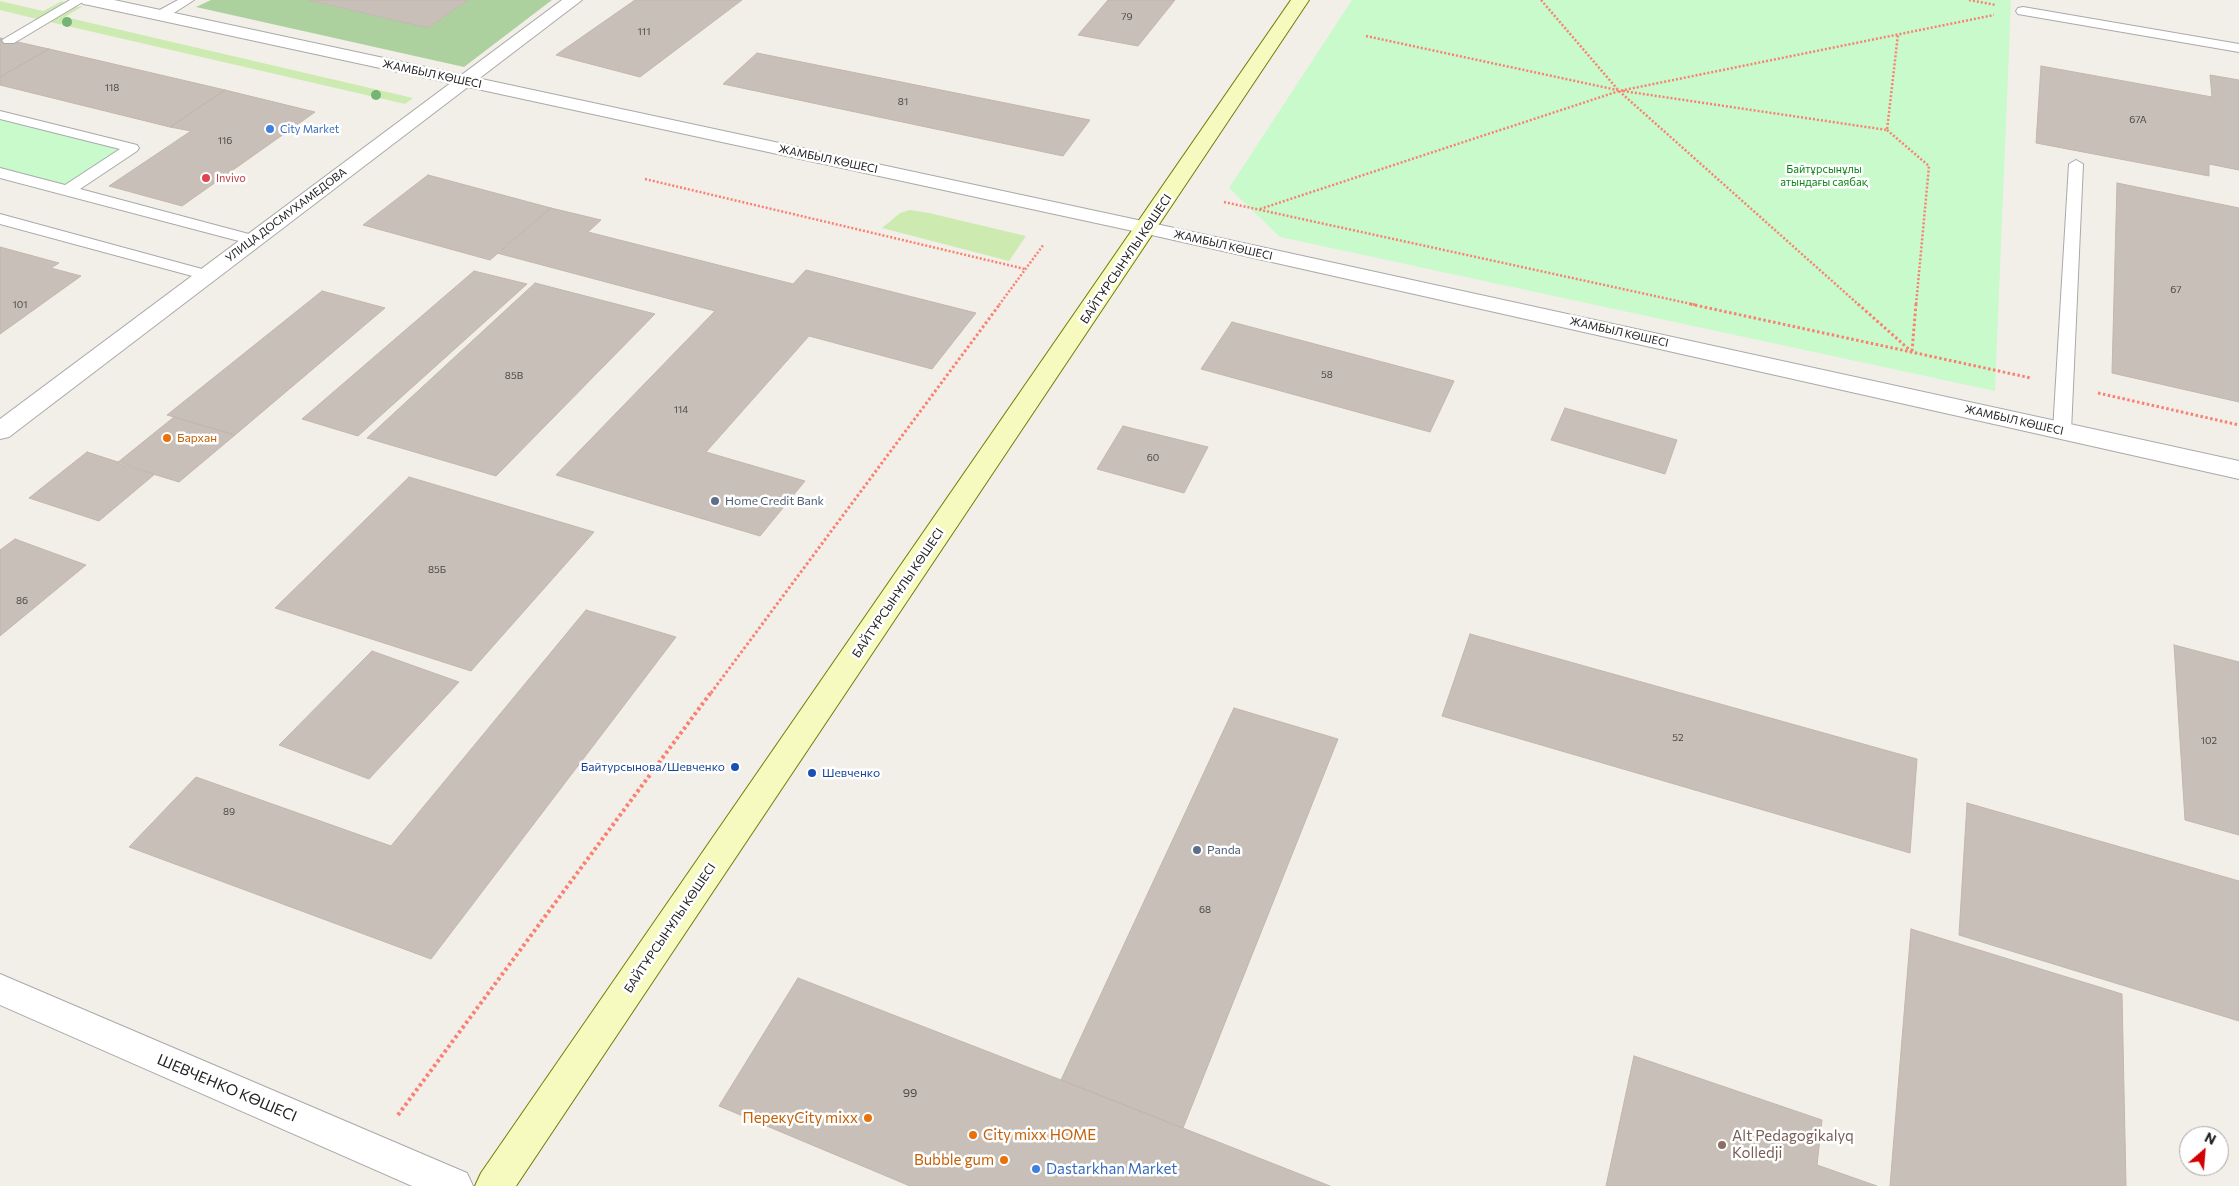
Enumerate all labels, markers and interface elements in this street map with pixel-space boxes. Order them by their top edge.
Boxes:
house number: 79 [1121,11,1133,23]
house number: 111 [638,26,650,38]
street label: ЖАМБЫЛ КӨШЕСІ [381,57,483,91]
house number: 118 [105,82,119,94]
house number: 81 [898,96,908,108]
house number: 67А [2129,114,2147,126]
place label: City Market [280,122,339,136]
marker: City Market [264,123,276,135]
house number: 116 [218,135,232,147]
street label: ЖАМБЫЛ КӨШЕСІ [777,142,879,176]
park label: Байтұрсынұлы атындағы саябақ [1780,162,1868,188]
street label: УЛИЦА ДОСМУХАМЕДОВА [223,165,349,265]
place label: Invivo [216,171,246,185]
marker: Invivo [200,172,212,184]
street label: БАЙТҰРСЫНҰЛЫ КӨШЕСІ [1077,191,1175,327]
street label: ЖАМБЫЛ КӨШЕСІ [1172,227,1274,263]
house number: 67 [2170,284,2182,296]
house number: 101 [12,299,28,311]
street label: ЖАМБЫЛ КӨШЕСІ [1568,314,1670,350]
house number: 58 [1321,369,1333,381]
house number: 85В [505,370,523,382]
street label: ЖАМБЫЛ КӨШЕСІ [1963,402,2065,438]
house number: 114 [674,404,688,416]
place label: Бархан [177,431,217,445]
marker: Бархан [161,432,173,444]
house number: 60 [1147,452,1159,464]
place label: Home Credit Bank [725,494,824,508]
marker: Home Credit Bank [709,495,721,507]
street label: БАЙТҰРСЫНҰЛЫ КӨШЕСІ [849,525,947,661]
house number: 85Б [428,564,446,576]
house number: 86 [16,595,28,607]
house number: 52 [1672,732,1684,744]
house number: 102 [2201,735,2217,747]
place label: Байтурсынова/Шевченко [581,760,725,774]
marker: Байтурсынова/Шевченко [729,761,741,773]
place label: Шевченко [822,766,880,780]
marker: Шевченко [806,767,818,779]
house number: 89 [223,806,235,818]
place label: Panda [1207,843,1241,857]
marker: Panda [1191,844,1203,856]
street label: БАЙТҰРСЫНҰЛЫ КӨШЕСІ [621,860,719,996]
house number: 68 [1199,904,1211,916]
street label: ШЕВЧЕНКО КӨШЕСІ [154,1050,300,1126]
house number: 99 [903,1086,917,1100]
place label: ПерекуCity mixx [743,1109,858,1127]
marker: ПерекуCity mixx [862,1112,874,1124]
place label: City mixx HOME [983,1126,1096,1144]
north arrow [2179,1126,2229,1176]
place label: Alt Pedagogikalyq Kolledji [1732,1127,1854,1162]
text: N [2202,1128,2219,1148]
marker: City mixx HOME [967,1129,979,1141]
marker: Alt Pedagogikalyq Kolledji [1716,1139,1728,1151]
place label: Bubble gum [914,1151,994,1169]
marker: Bubble gum [998,1154,1010,1166]
place label: Dastarkhan Market [1046,1160,1177,1178]
marker: Dastarkhan Market [1030,1163,1042,1175]

